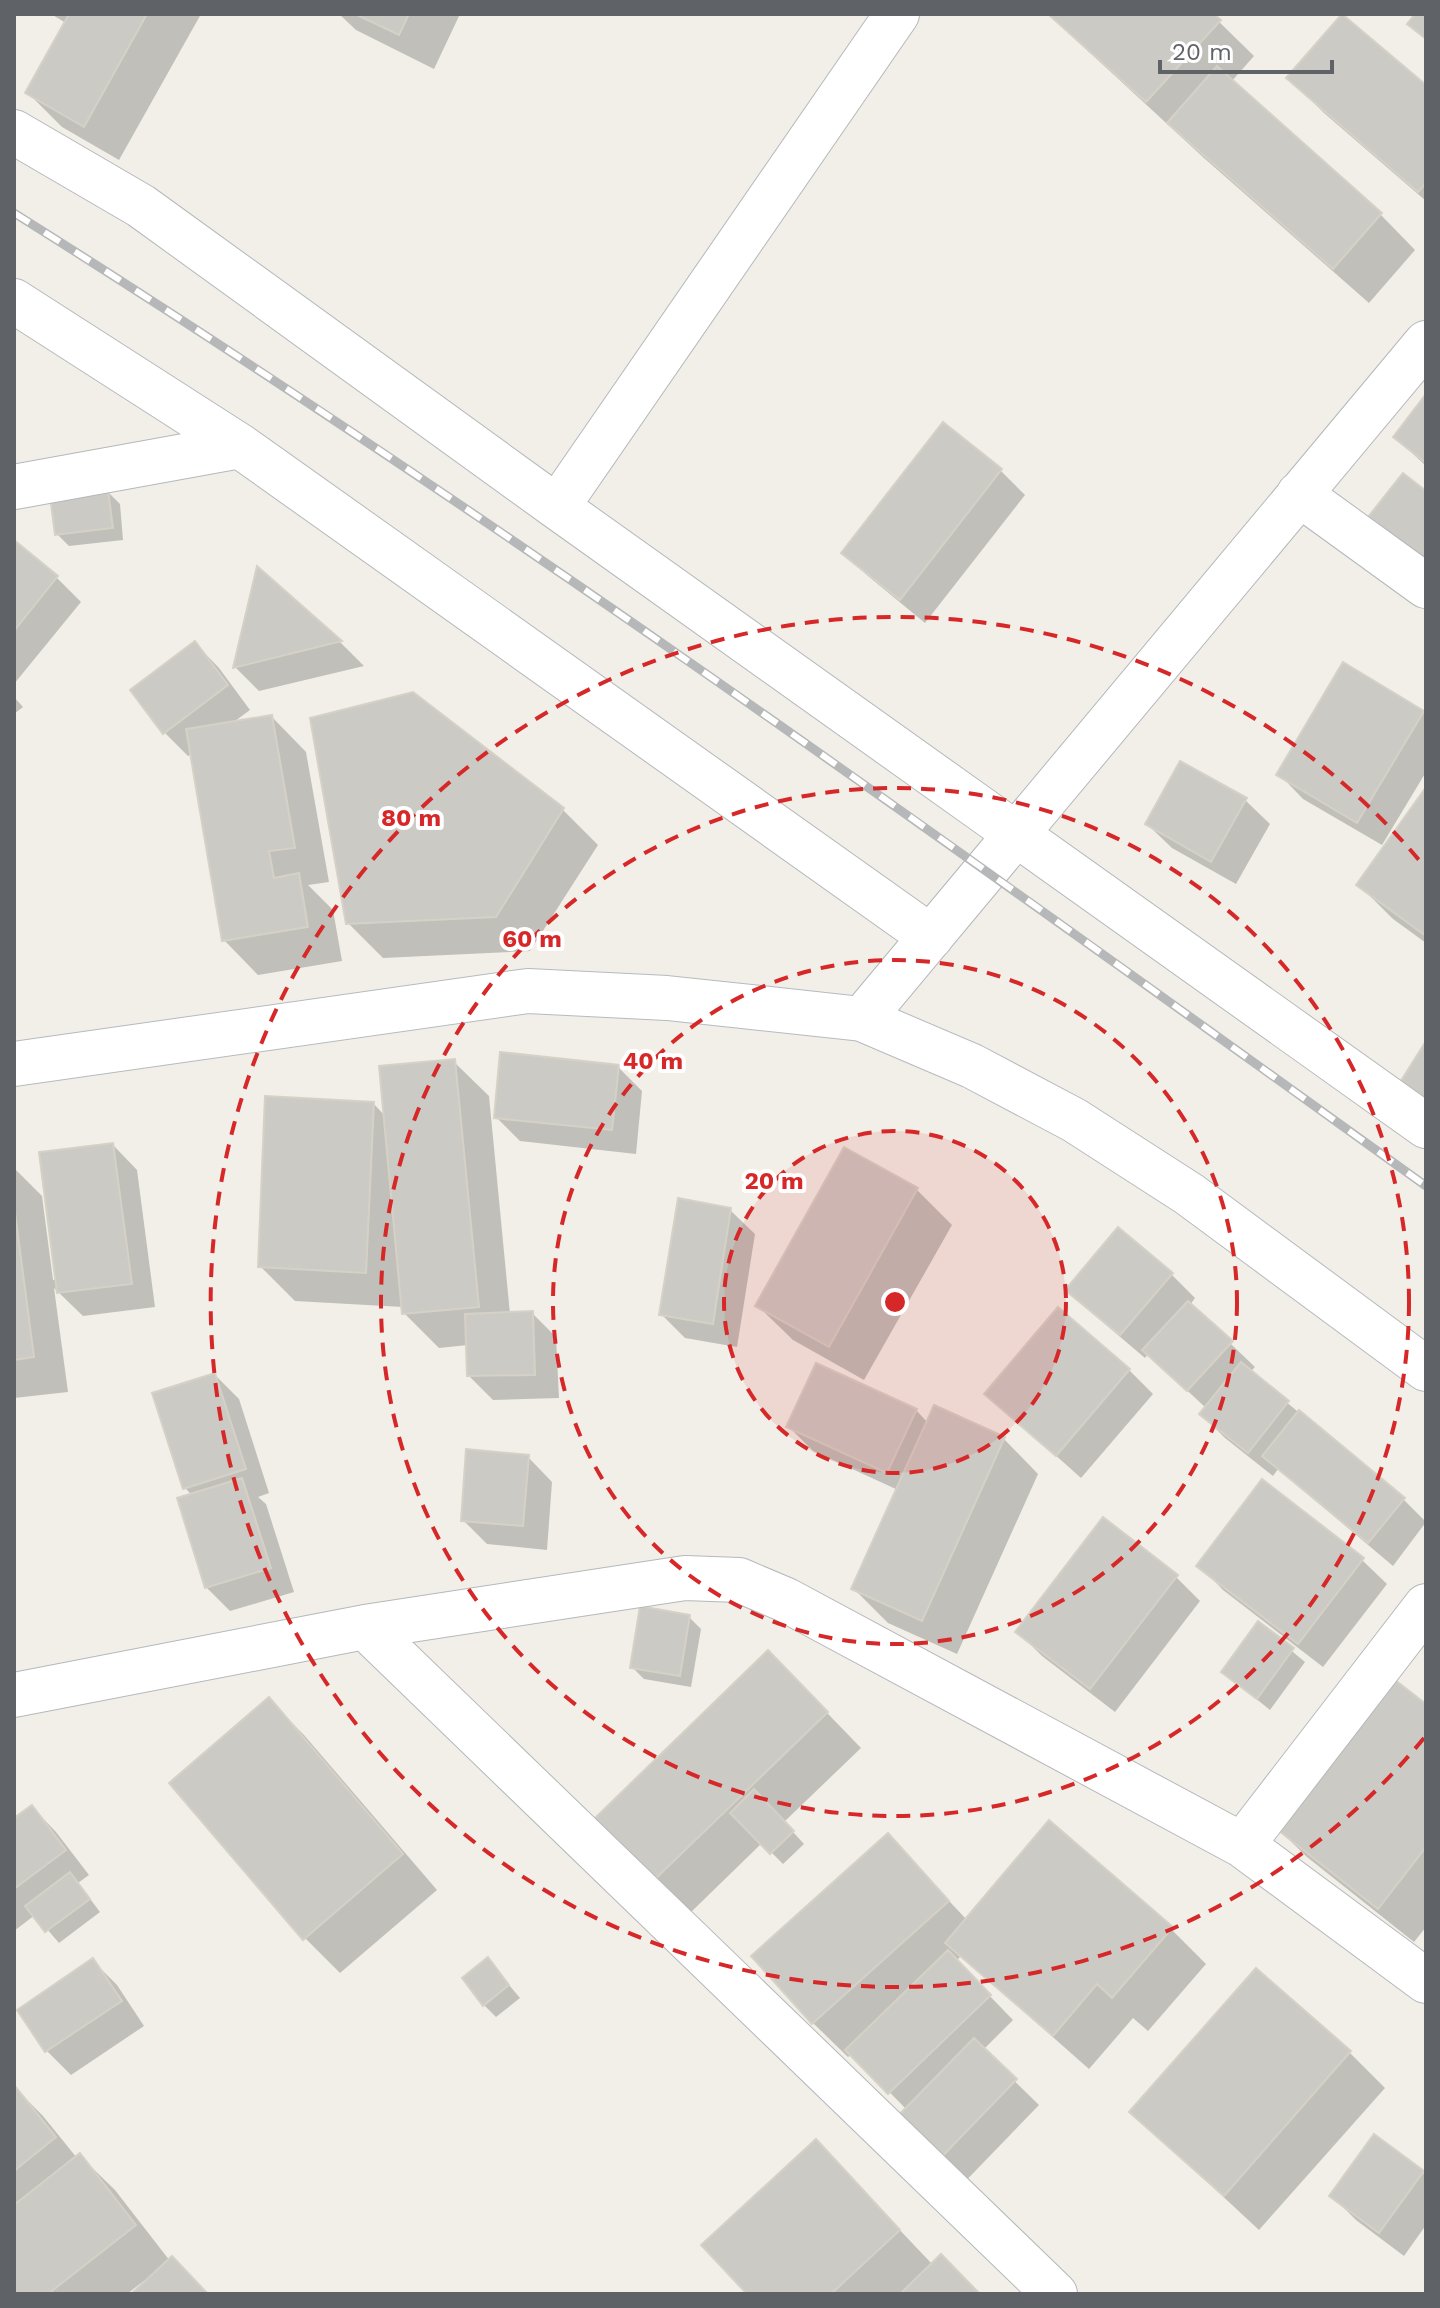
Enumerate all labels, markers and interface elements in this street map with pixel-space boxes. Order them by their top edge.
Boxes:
scale bar [1160,24,1332,74]
text: 20 m [1172,38,1232,66]
text: 80 m [381,804,441,832]
text: 60 m [502,925,562,953]
text: 40 m [623,1047,683,1075]
text: 20 m [744,1167,804,1195]
centre of rings [881,1288,909,1316]

